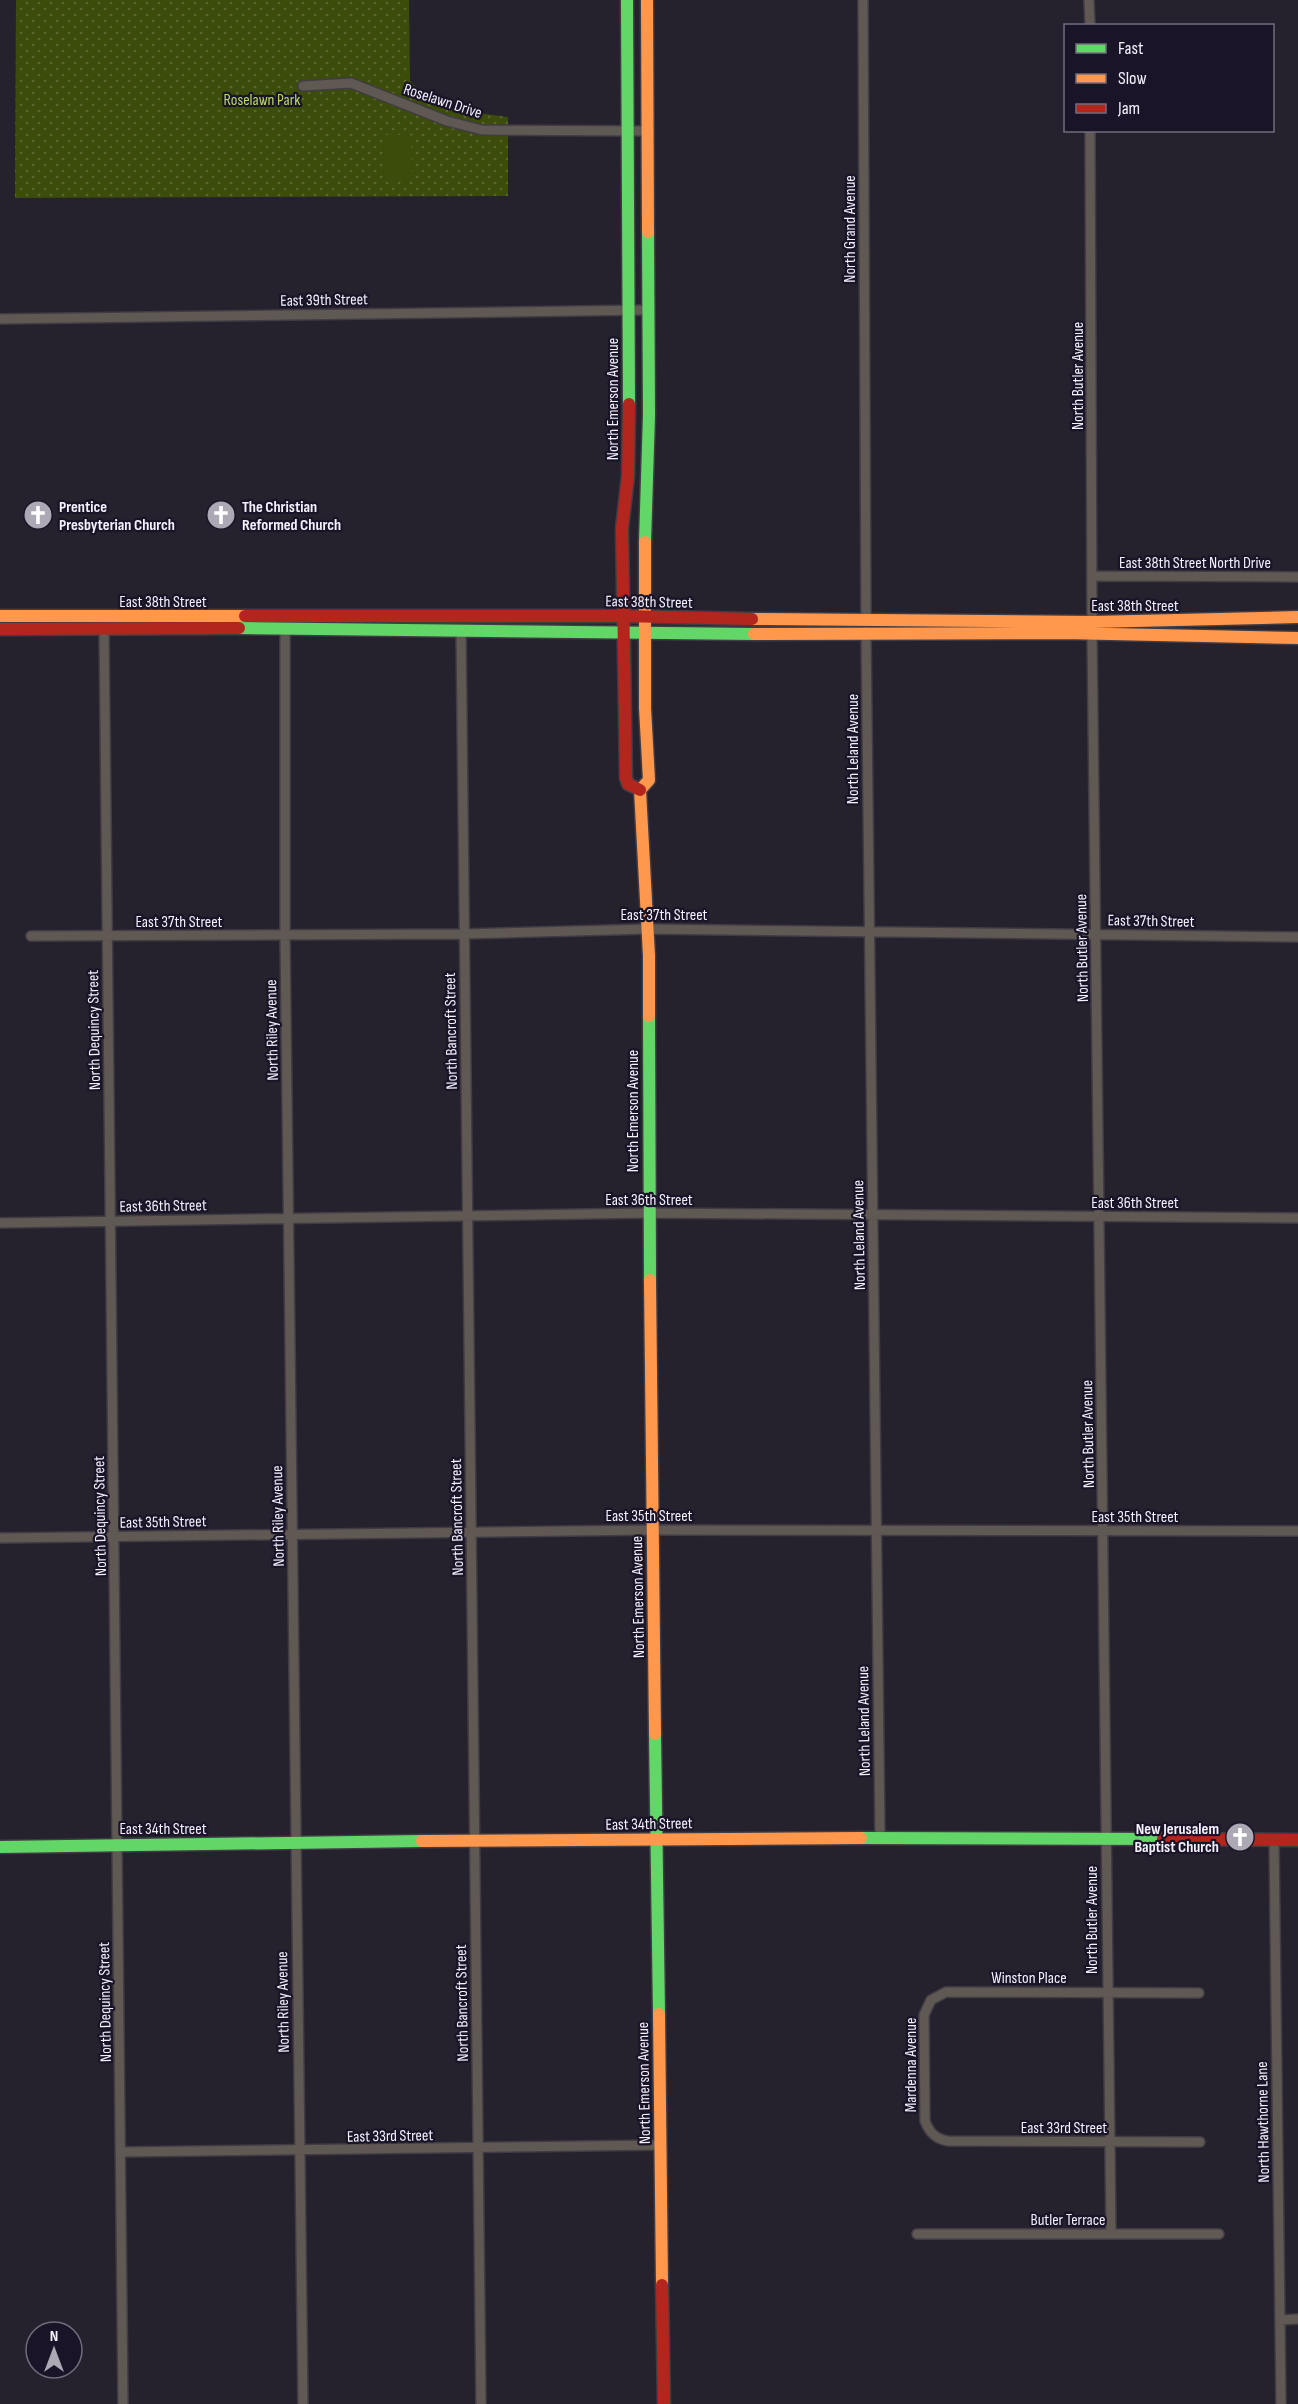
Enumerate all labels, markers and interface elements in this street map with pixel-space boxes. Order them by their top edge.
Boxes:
legend [1064,24,1274,132]
text: Fast [1118,38,1144,59]
text: Slow [1118,68,1147,89]
street label: Roselawn Drive [401,80,484,123]
park label: Roselawn Park [224,91,300,110]
text: Jam [1117,98,1140,119]
street label: North Grand Avenue [841,175,860,283]
street label: East 39th Street [280,290,368,311]
street label: North Butler Avenue [1069,322,1088,430]
street label: North Emerson Avenue [604,338,623,460]
place label: Prentice Presbyterian Church [59,498,175,535]
place label: The Christian Reformed Church [242,498,341,535]
church icon: Prentice Presbyterian Church [22,499,54,531]
church icon: The Christian Reformed Church [205,499,237,531]
street label: East 38th Street North Drive [1119,554,1271,573]
street label: East 38th Street [605,592,693,613]
street label: East 38th Street [119,593,207,612]
street label: East 38th Street [1091,597,1179,616]
street label: North Leland Avenue [844,694,863,804]
street label: North Butler Avenue [1072,894,1093,1002]
street label: East 37th Street [621,906,708,925]
street label: East 37th Street [1107,911,1195,932]
street label: East 37th Street [136,913,223,932]
street label: North Dequincy Street [84,970,105,1090]
street label: North Bancroft Street [441,972,462,1090]
street label: North Riley Avenue [262,979,283,1081]
street label: North Emerson Avenue [624,1050,643,1172]
street label: North Leland Avenue [849,1180,870,1290]
street label: East 36th Street [605,1191,693,1210]
street label: East 36th Street [1091,1194,1179,1213]
street label: East 36th Street [119,1196,207,1217]
street label: North Butler Avenue [1078,1380,1099,1488]
street label: North Dequincy Street [90,1456,111,1576]
street label: North Bancroft Street [447,1458,468,1576]
street label: North Riley Avenue [268,1465,289,1567]
street label: East 35th Street [606,1507,693,1526]
street label: East 35th Street [1092,1508,1179,1527]
street label: East 35th Street [119,1512,207,1533]
street label: North Emerson Avenue [628,1536,649,1658]
street label: North Leland Avenue [854,1666,875,1776]
street label: East 34th Street [605,1814,693,1835]
street label: East 34th Street [119,1820,207,1839]
place label: New Jerusalem Baptist Church [1134,1820,1219,1857]
church icon: New Jerusalem Baptist Church [1224,1821,1256,1853]
street label: North Butler Avenue [1083,1866,1102,1974]
street label: North Dequincy Street [95,1942,116,2062]
street label: North Bancroft Street [452,1944,473,2062]
street label: North Riley Avenue [273,1951,294,2053]
street label: Winston Place [991,1969,1067,1988]
street label: Mardenna Avenue [902,2018,921,2112]
street label: North Emerson Avenue [634,2022,655,2144]
street label: North Hawthorne Lane [1253,2061,1274,2183]
street label: East 33rd Street [1021,2119,1107,2138]
street label: East 33rd Street [347,2126,434,2147]
street label: Butler Terrace [1031,2211,1105,2230]
north arrow [24,2320,84,2380]
text: N [50,2327,58,2346]

